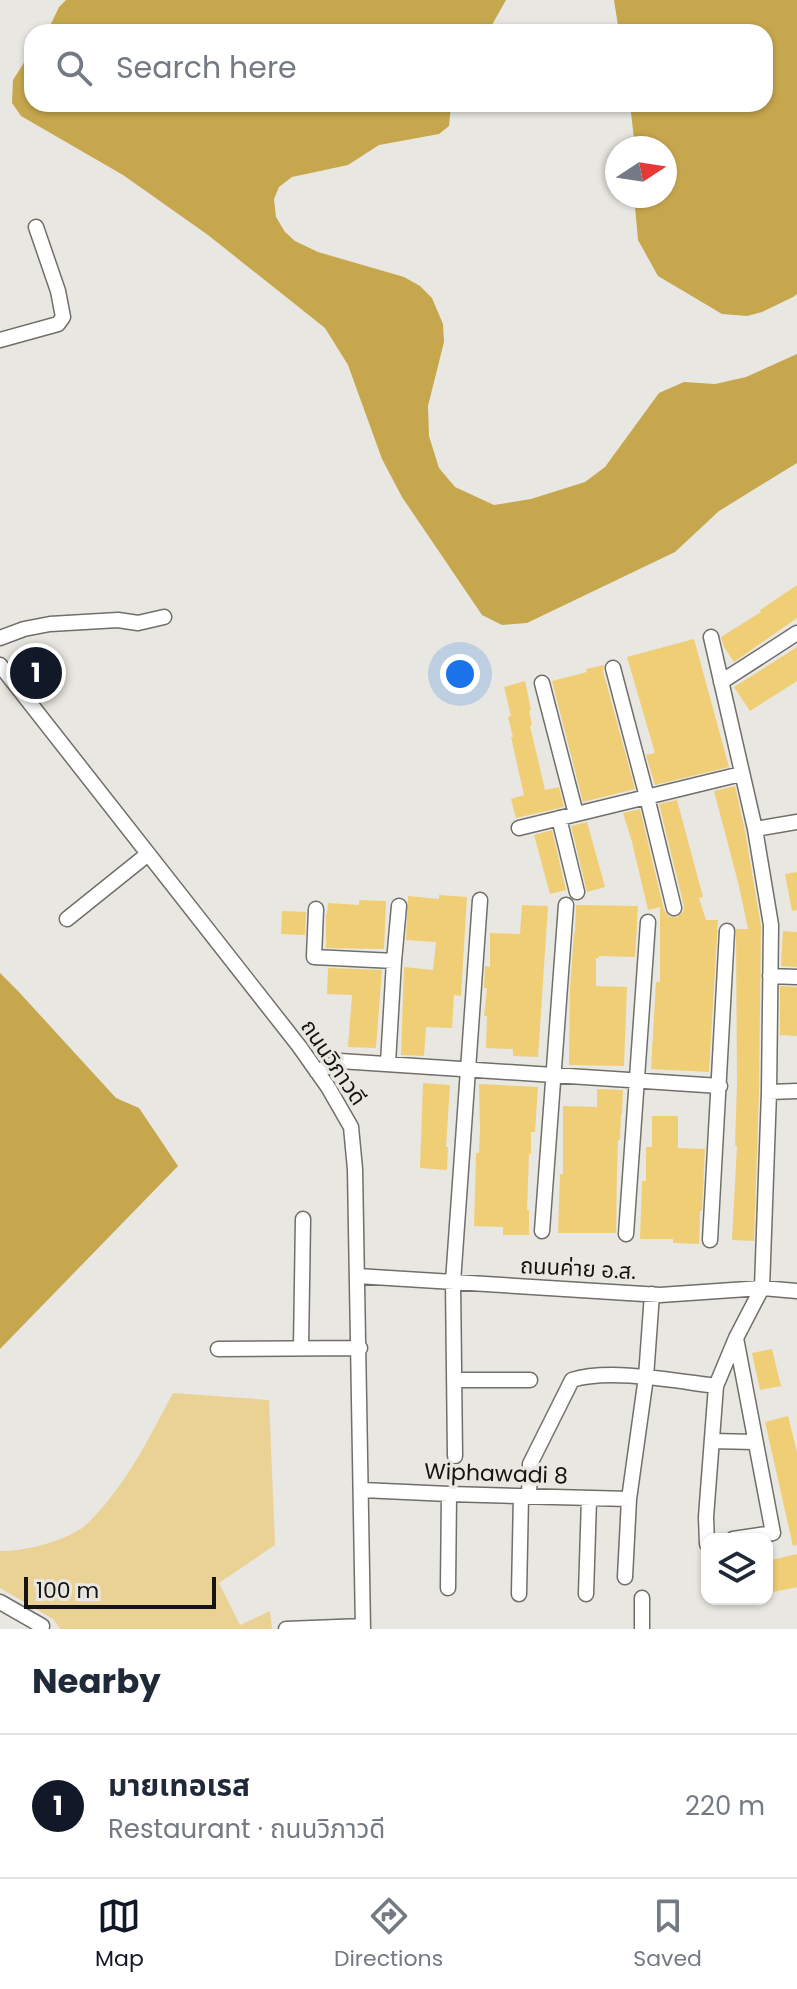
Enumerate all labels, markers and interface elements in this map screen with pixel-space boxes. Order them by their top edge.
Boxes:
search box [24,24,773,112]
icon: search [52,46,96,90]
text: Search here [116,46,297,89]
north arrow [605,136,677,208]
pin: 1 [10,643,62,703]
your location [440,654,480,694]
street label: ถนนวิภาวดี [293,1013,374,1111]
street label: ถนนค่าย อ.ส. [519,1250,637,1287]
street label: Wiphawadi 8 [424,1456,568,1491]
map controls [701,1533,773,1605]
button: layers [701,1533,773,1605]
scale bar [24,1573,216,1609]
text: 100 m [36,1575,99,1606]
text: Nearby [32,1657,161,1705]
text: มายเทอเรส [108,1764,250,1807]
text: 1 [53,1788,63,1824]
text: 220 m [685,1788,765,1824]
text: Restaurant · ถนนวิภาวดี [108,1811,385,1847]
tab: Map [95,1894,144,1975]
tab: Directions [334,1894,443,1975]
tab: Saved [633,1894,702,1975]

